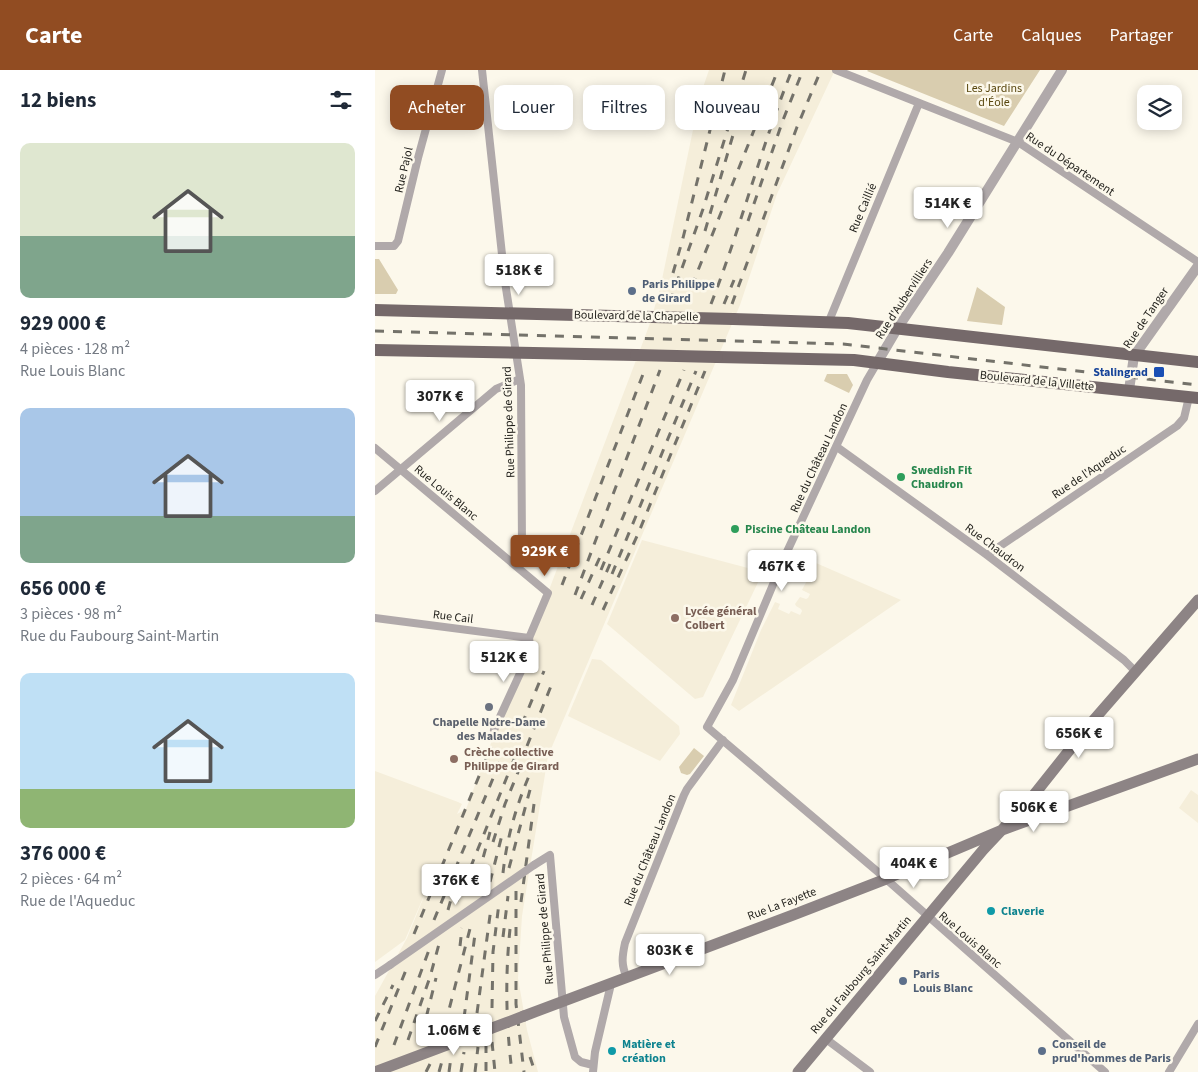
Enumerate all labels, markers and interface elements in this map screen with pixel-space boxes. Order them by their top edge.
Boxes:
text: Carte [25,18,82,53]
text: Carte [953,23,993,48]
text: Calques [1021,23,1081,48]
text: Partager [1109,23,1173,48]
park label: Les Jardins d'Éole [966,80,1022,111]
text: 12 biens [20,85,96,115]
chip: Acheter [390,85,484,130]
chip: Louer [494,85,573,130]
chip: Filtres [583,85,665,130]
chip: Nouveau [675,85,778,130]
map controls [1137,85,1182,130]
button: layers [1137,85,1182,130]
icon: filters [327,86,355,114]
street label: Rue du Département [1022,128,1118,200]
street label: Rue Pajol [390,145,418,195]
icon: home [143,176,233,266]
street label: Rue Caillié [845,180,881,236]
pin: 514K € [907,186,989,229]
text: 514K € [925,192,971,214]
pin: 518K € [478,254,560,296]
street label: Rue d'Aubervilliers [871,255,937,343]
text: 518K € [496,259,542,281]
place label: Paris Philippe de Girard [642,276,715,307]
street label: Rue de Tanger [1119,283,1173,352]
marker: Paris Philippe de Girard [626,285,638,297]
street label: Boulevard de la Chapelle [574,306,698,326]
text: 929 000 € [20,308,106,338]
text: 4 pièces · 128 m² [20,338,130,360]
text: Rue Louis Blanc [20,360,125,382]
place label: Stalingrad [1093,364,1148,381]
marker: Stalingrad [1152,365,1166,379]
street label: Rue Philippe de Girard [499,366,519,478]
street label: Boulevard de la Villette [979,367,1095,395]
pin: 307K € [399,380,481,422]
text: 307K € [417,385,463,407]
street label: Rue du Château Landon [786,400,852,516]
street label: Rue de l'Aqueduc [1048,440,1130,503]
icon: home [143,441,233,531]
street label: Rue Louis Blanc [410,461,482,525]
place label: Swedish Fit Chaudron [911,462,972,493]
marker: Swedish Fit Chaudron [895,471,907,483]
street label: Rue Chaudron [961,520,1029,576]
place label: Piscine Château Landon [745,521,871,538]
marker: Piscine Château Landon [729,523,741,535]
pin: 929K € [504,534,586,577]
text: 929K € [522,540,568,562]
pin: 467K € [741,550,823,592]
text: 467K € [759,555,805,577]
text: 656 000 € [20,573,106,603]
text: 3 pièces · 98 m² [20,603,122,625]
place label: Lycée général Colbert [685,603,757,634]
street label: Rue Cail [432,606,474,628]
marker: Lycée général Colbert [669,612,681,624]
text: Rue du Faubourg Saint-Martin [20,625,219,647]
pin: 512K € [463,640,545,683]
text: 512K € [481,646,527,668]
marker: Chapelle Notre-Dame des Malades [483,701,495,713]
icon: home [143,706,233,796]
place label: Chapelle Notre-Dame des Malades [432,714,546,745]
pin: 656K € [1038,716,1120,759]
text: 656K € [1056,722,1102,744]
place label: Crèche collective Philippe de Girard [464,744,559,775]
marker: Crèche collective Philippe de Girard [448,753,460,765]
pin: 506K € [993,790,1075,833]
street label: Rue du Château Landon [620,791,680,909]
text: 506K € [1011,796,1057,818]
text: 376 000 € [20,838,106,868]
pin: 404K € [873,846,955,889]
text: 404K € [891,852,937,874]
pin: 376K € [415,864,497,906]
text: 2 pièces · 64 m² [20,868,122,890]
text: 376K € [433,869,479,891]
street label: Rue Philippe de Girard [532,873,558,985]
street label: Rue La Fayette [745,883,819,925]
text: Rue de l'Aqueduc [20,890,135,912]
place label: Claverie [1001,903,1044,920]
marker: Claverie [985,905,997,917]
street label: Rue Louis Blanc [935,908,1006,973]
street label: Rue du Faubourg Saint-Martin [806,912,916,1038]
pin: 803K € [629,934,711,976]
text: 803K € [647,939,693,961]
place label: Paris Louis Blanc [913,966,973,997]
marker: Paris Louis Blanc [897,975,909,987]
pin: 1.06M € [408,1014,500,1056]
text: 1.06M € [427,1019,481,1041]
place label: Matière et création [622,1036,676,1067]
place label: Conseil de prud'hommes de Paris [1052,1036,1171,1067]
marker: Matière et création [606,1045,618,1057]
marker: Conseil de prud'hommes de Paris [1036,1045,1048,1057]

